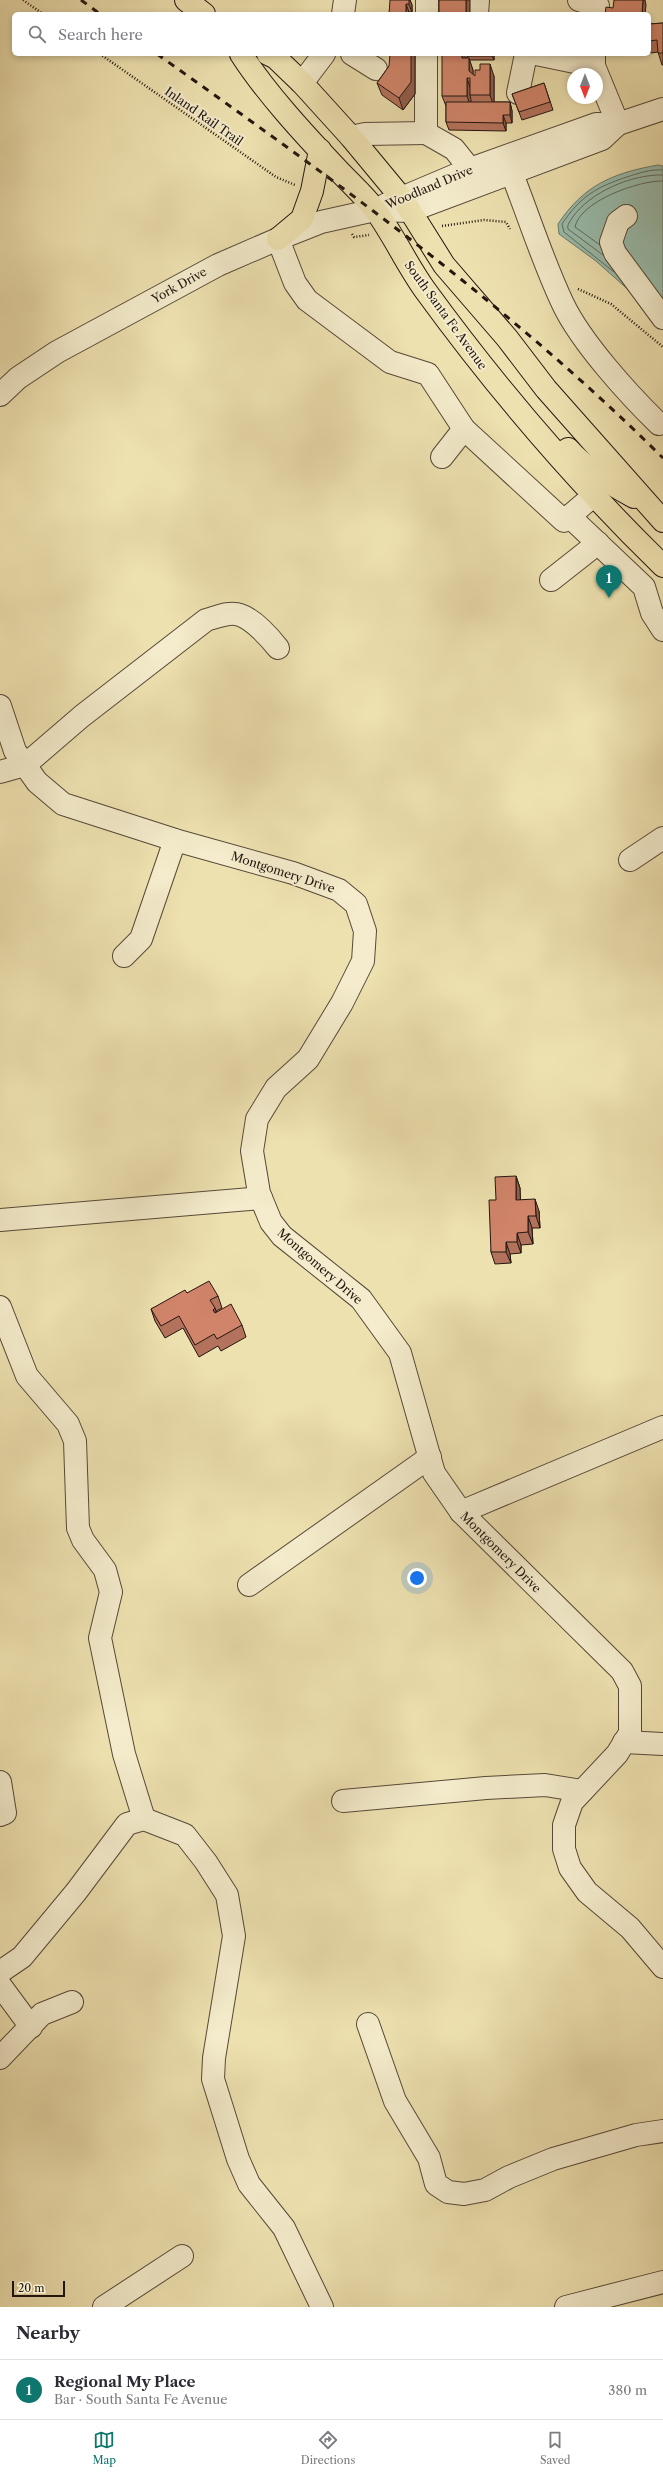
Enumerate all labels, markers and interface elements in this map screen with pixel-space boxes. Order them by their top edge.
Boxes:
search box [12,12,651,56]
icon: search [26,23,48,45]
text: Search here [58,25,143,44]
north arrow [567,68,603,104]
street label: Inland Rail Trail [162,83,246,149]
street label: Woodland Drive [382,162,475,213]
street label: South Santa Fe Avenue [401,258,491,373]
street label: York Drive [148,264,209,307]
pin: 1 [596,565,622,598]
street label: Montgomery Drive [229,848,337,896]
street label: Montgomery Drive [274,1225,366,1307]
street label: Montgomery Drive [457,1508,545,1596]
your location [407,1568,427,1588]
scale bar [12,2279,65,2298]
text: 20 m [18,2281,44,2295]
text: Nearby [16,2323,80,2343]
text: Regional My Place [54,2372,196,2391]
text: 1 [26,2382,32,2398]
text: 380 m [608,2382,647,2398]
text: Bar · South Santa Fe Avenue [54,2391,228,2407]
tab: Map [92,2429,116,2467]
tab: Directions [301,2429,355,2467]
tab: Saved [540,2429,571,2467]

